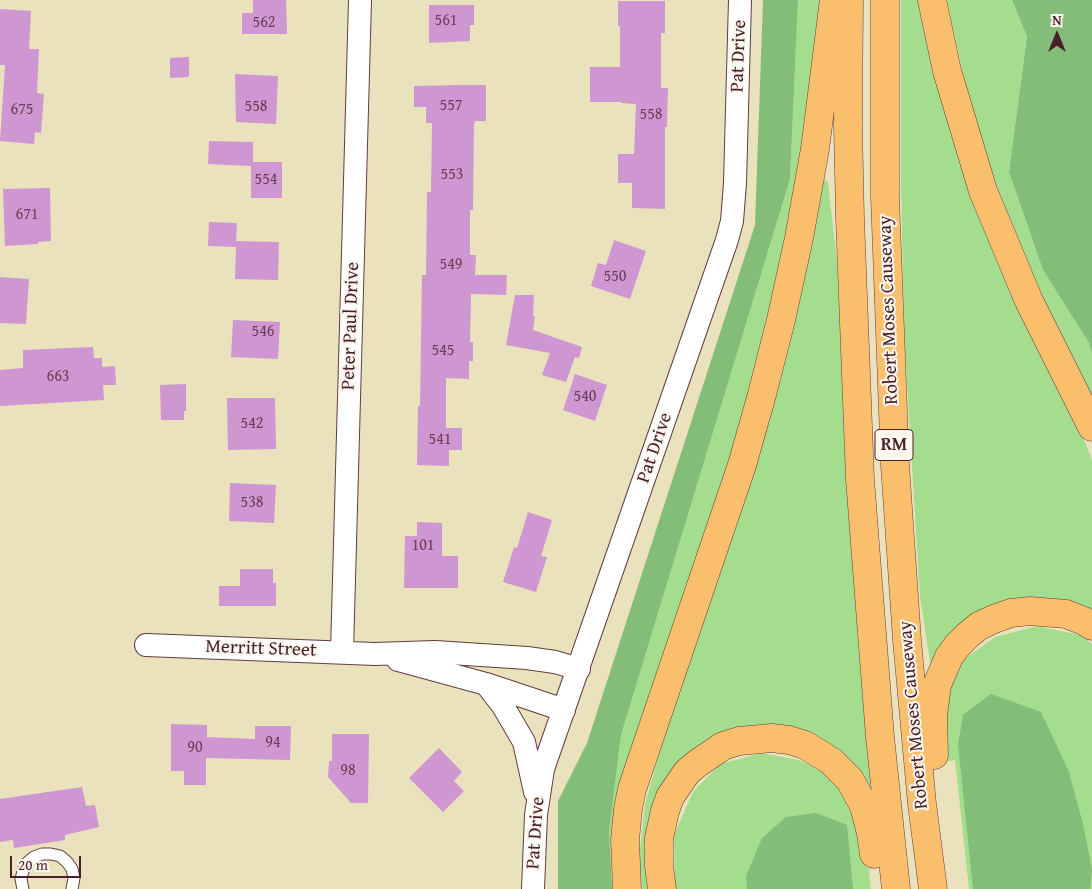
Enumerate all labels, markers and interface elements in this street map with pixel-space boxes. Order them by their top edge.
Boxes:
north arrow [1032,10,1082,60]
text: N [1052,10,1062,30]
house number: 561 [434,11,458,31]
house number: 562 [252,13,276,33]
street label: Pat Drive [726,19,752,93]
house number: 557 [439,96,463,116]
house number: 558 [244,97,268,117]
house number: 675 [10,100,34,120]
house number: 558 [639,105,663,125]
house number: 553 [440,165,464,185]
house number: 554 [254,170,278,190]
house number: 671 [15,205,39,225]
street label: Robert Moses Causeway [874,215,904,405]
house number: 549 [439,255,463,275]
street label: Peter Paul Drive [337,261,365,391]
house number: 550 [603,267,627,287]
house number: 546 [251,322,275,342]
house number: 545 [431,341,455,361]
house number: 663 [46,367,70,387]
house number: 540 [573,387,597,407]
street label: Pat Drive [632,410,678,486]
house number: 542 [240,414,264,434]
house number: 541 [428,430,452,450]
road number: RM [875,430,913,460]
house number: 538 [240,493,264,513]
house number: 101 [411,536,435,556]
street label: Robert Moses Causeway [894,620,934,810]
street label: Merritt Street [205,636,317,662]
house number: 94 [265,733,281,753]
house number: 90 [187,738,203,758]
house number: 98 [340,761,356,781]
street label: Pat Drive [522,796,550,870]
scale bar [12,846,84,878]
text: 20 m [18,854,48,875]

